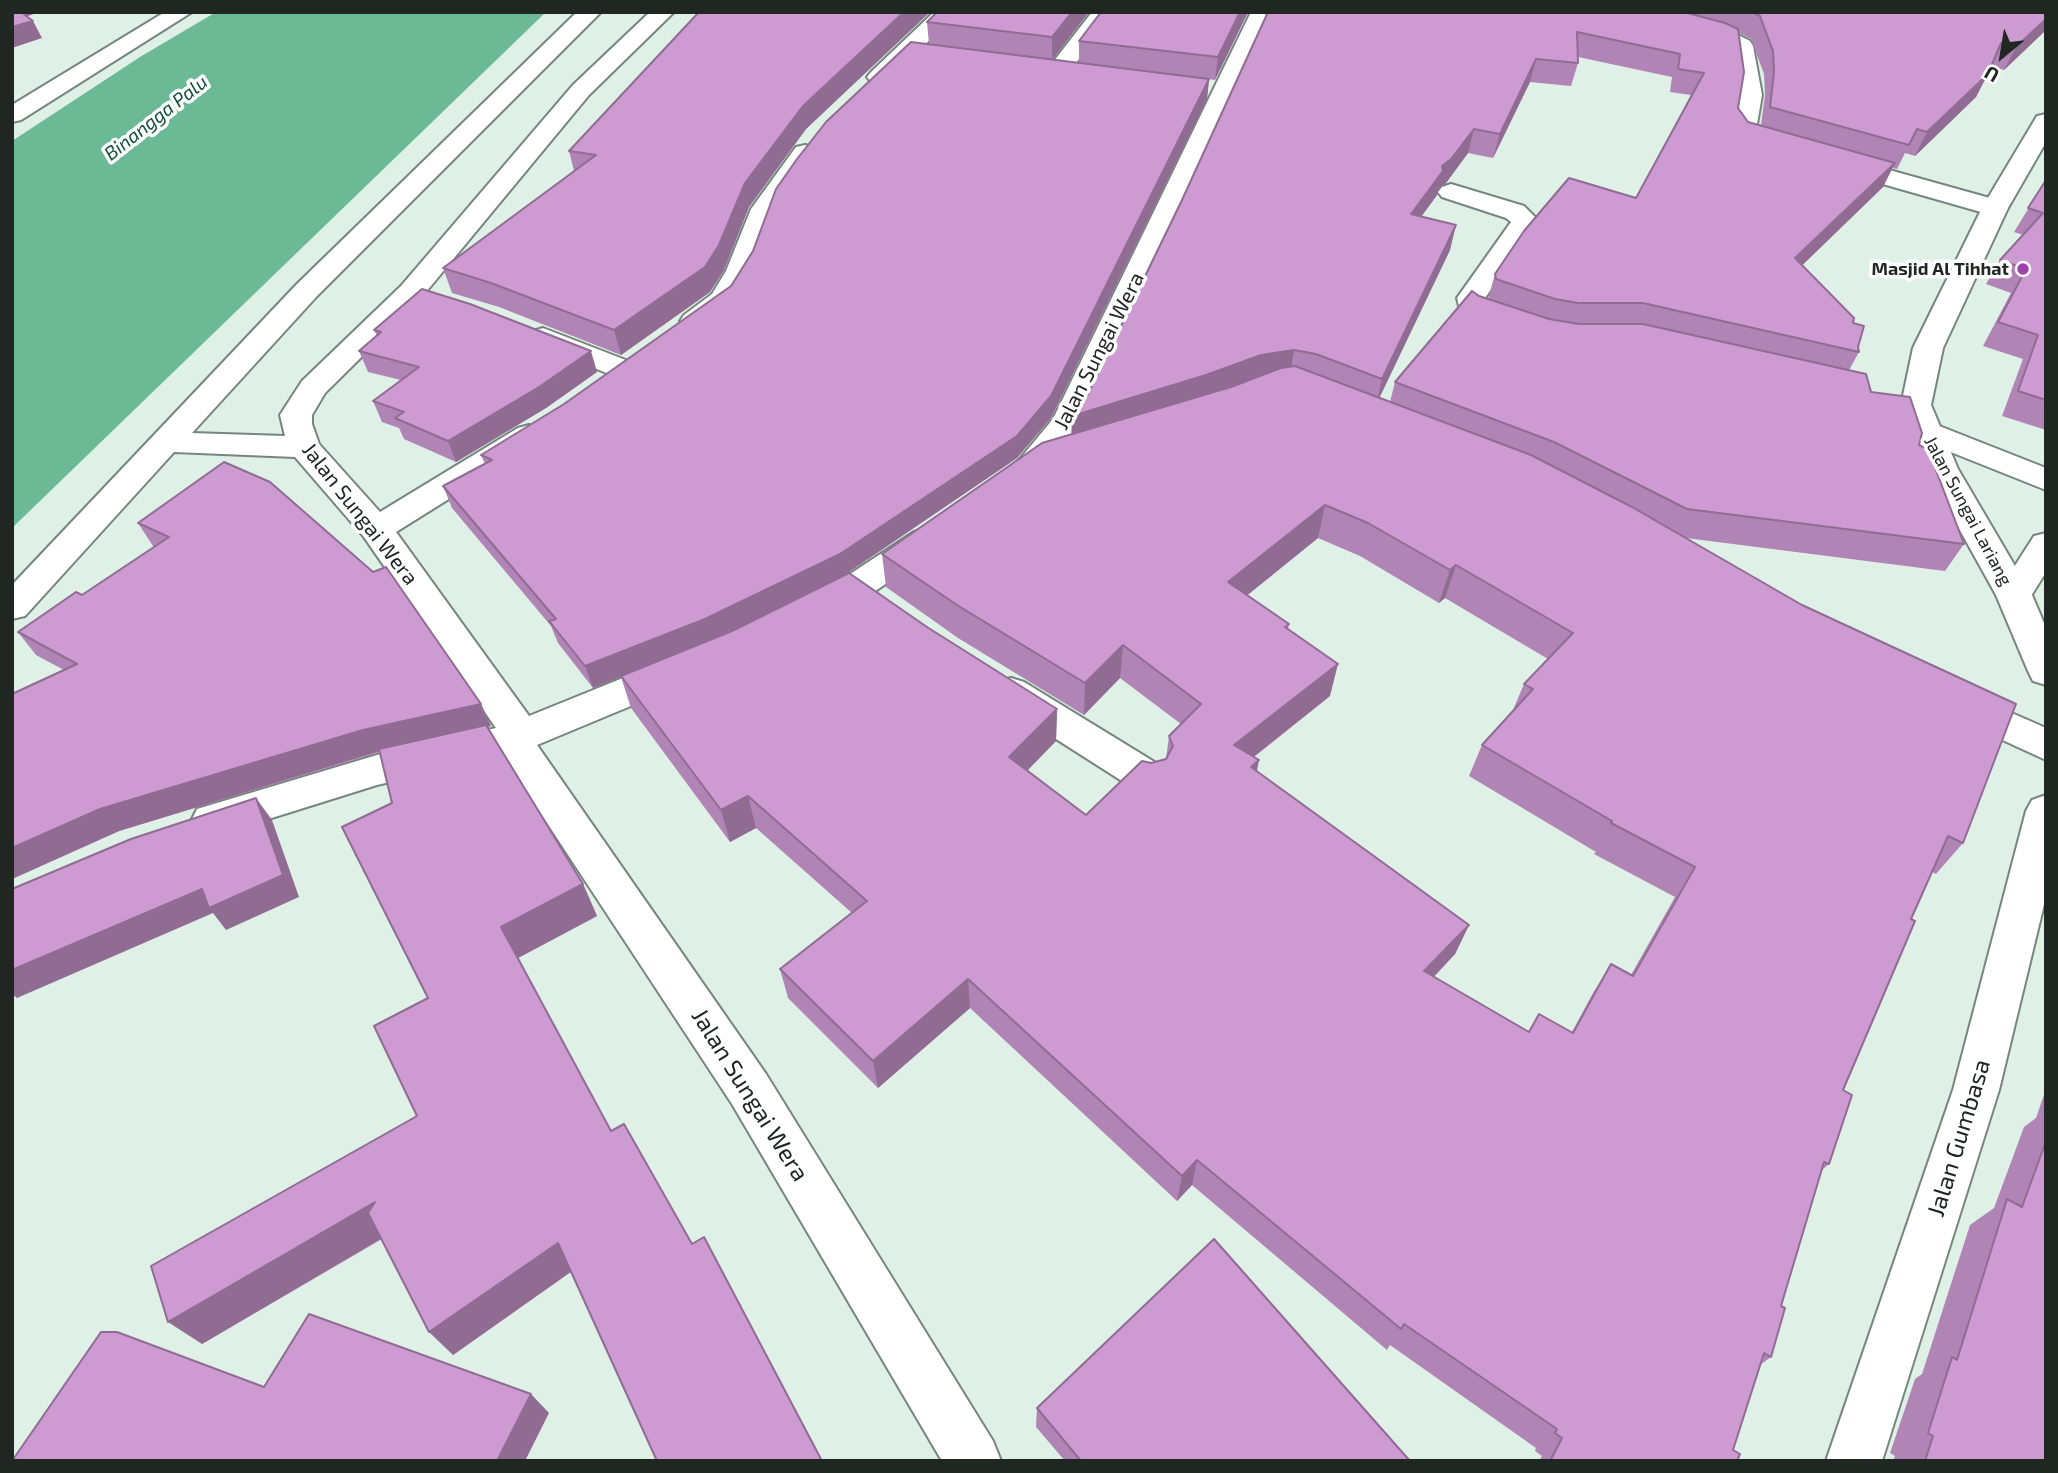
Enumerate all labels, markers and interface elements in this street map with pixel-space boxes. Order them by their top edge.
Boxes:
north arrow [1967,21,2037,91]
text: U [1980,61,2003,88]
water label: Binangga Palu [100,71,212,165]
place label: Masjid Al Tihhat [1871,258,2009,280]
marker: Masjid Al Tihhat [2015,261,2031,277]
street label: Jalan Sungai Wera [1048,268,1150,434]
street label: Jalan Sungai Lariang [1919,433,2017,589]
street label: Jalan Sungai Wera [297,438,423,590]
street label: Jalan Sungai Wera [685,1004,815,1186]
street label: Jalan Gumbasa [1921,1056,1997,1220]

